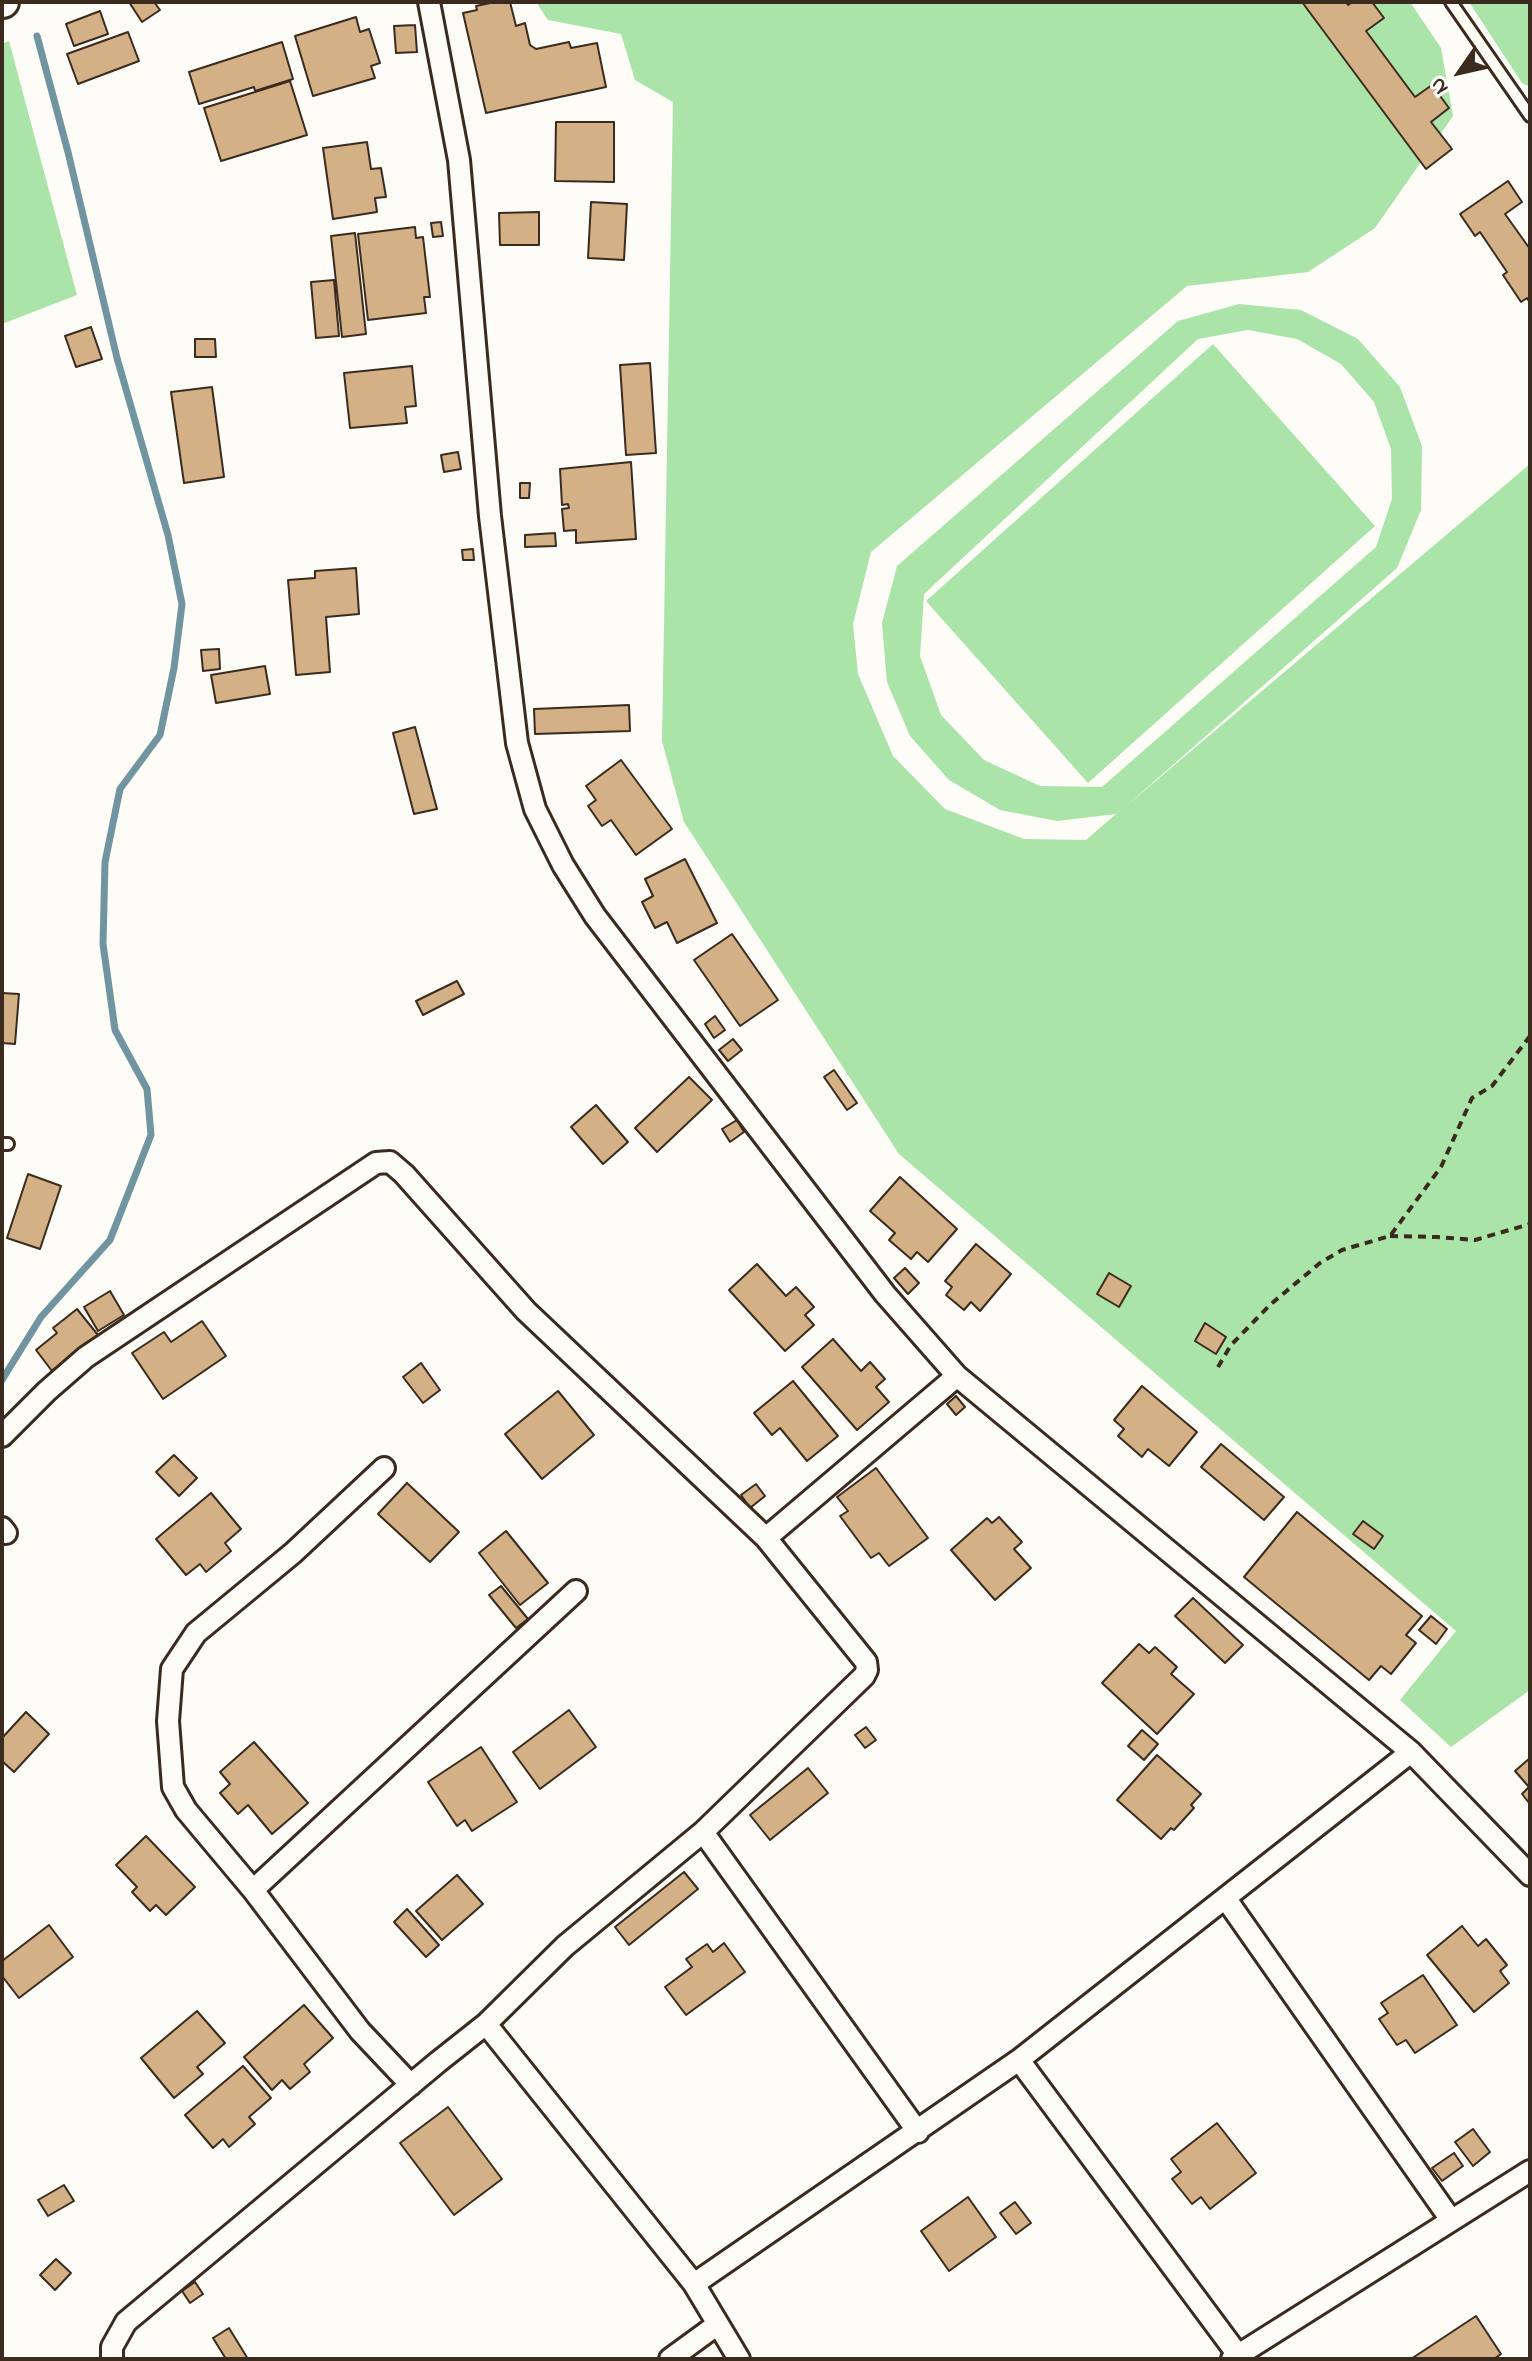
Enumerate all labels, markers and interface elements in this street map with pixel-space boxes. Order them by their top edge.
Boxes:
north arrow [1420,32,1500,112]
text: N [1423,70,1458,101]

